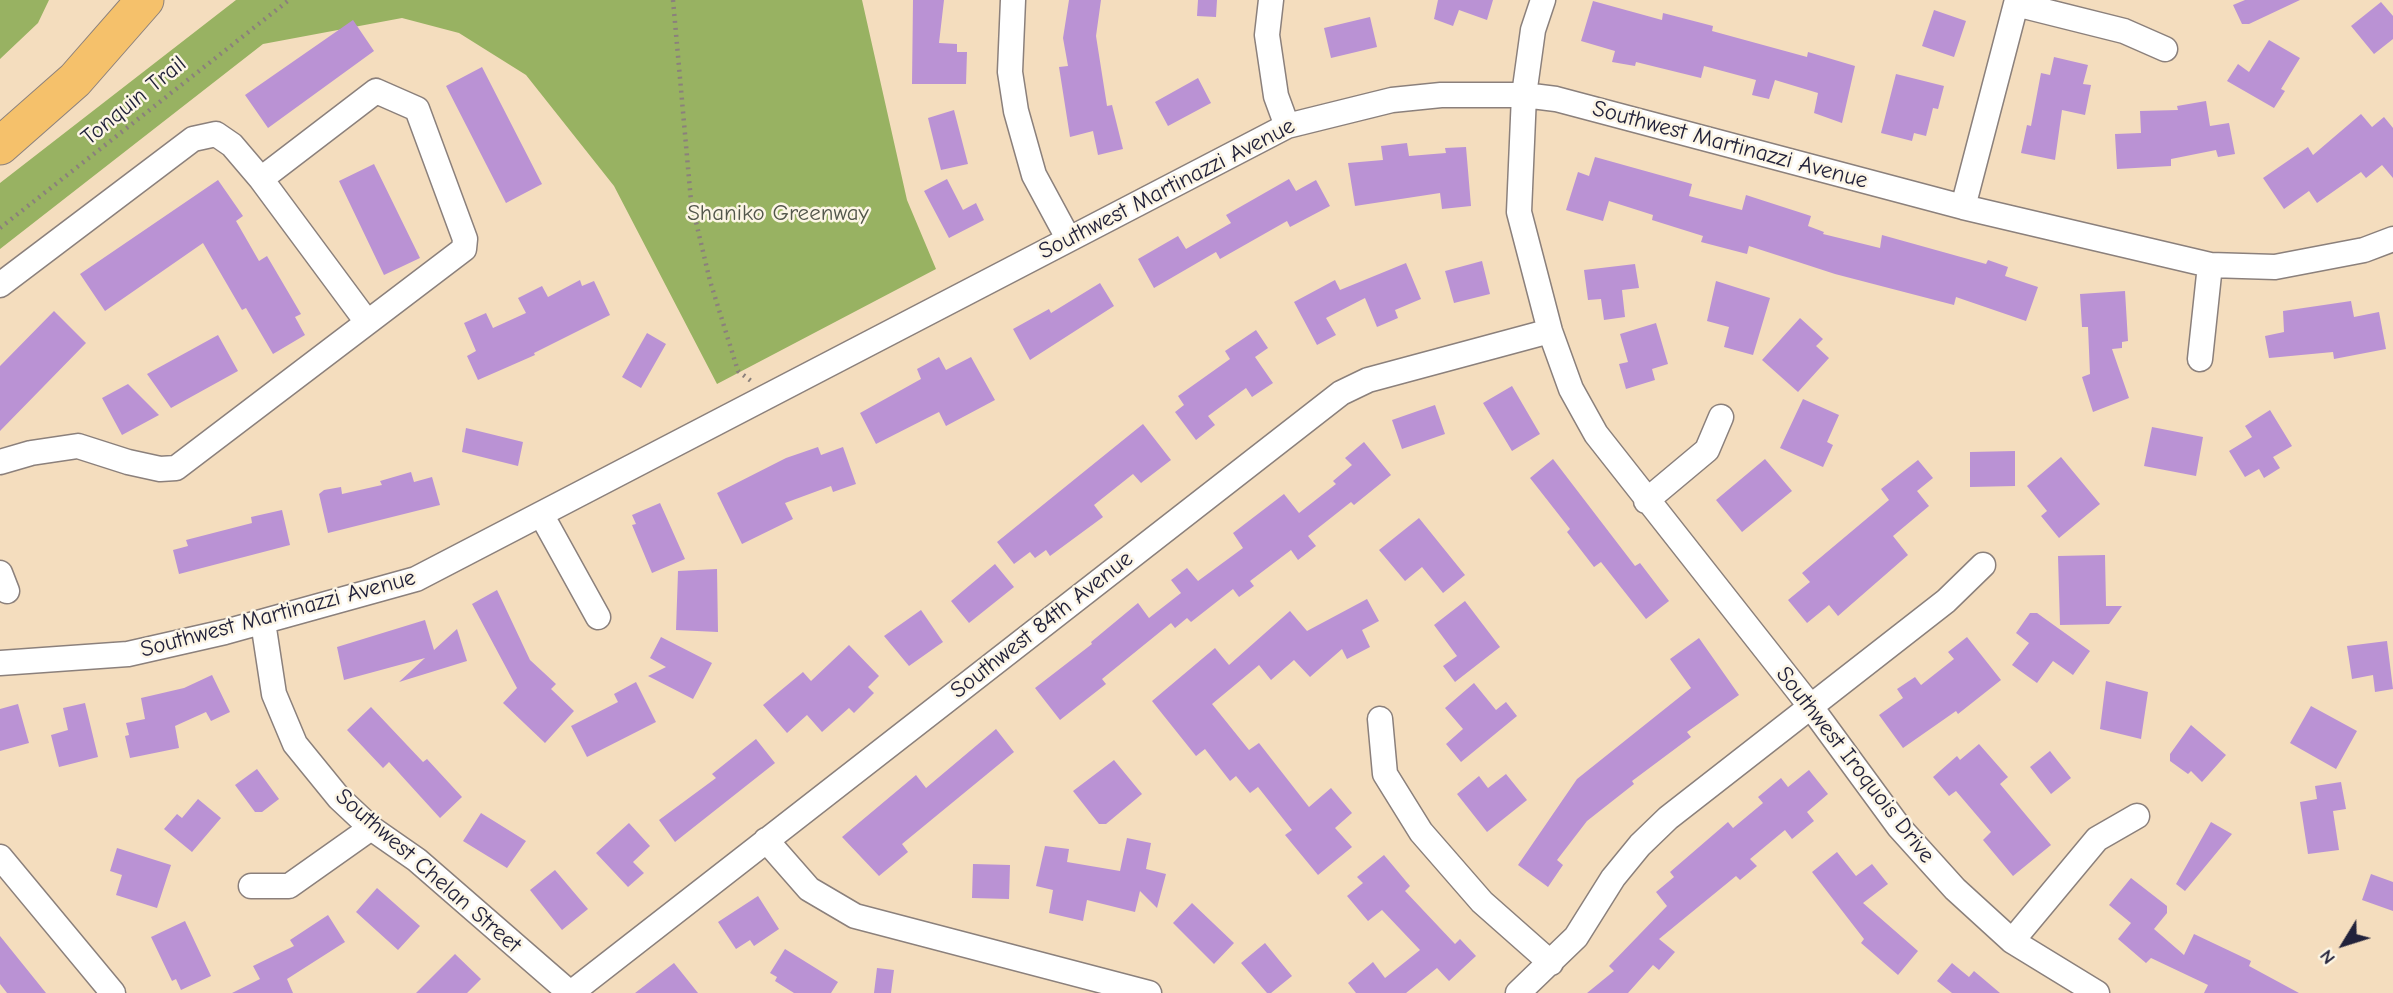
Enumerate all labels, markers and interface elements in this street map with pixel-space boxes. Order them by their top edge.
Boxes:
street label: Tonquin Trail [76,50,192,152]
street label: Southwest Martinazzi Avenue [1589,95,1871,195]
street label: Southwest Martinazzi Avenue [1034,112,1300,266]
park label: Shaniko Greenway [687,199,869,227]
street label: Southwest 84th Avenue [945,545,1139,705]
street label: Southwest Martinazzi Avenue [137,564,419,664]
street label: Southwest Iroquois Drive [1770,661,1940,869]
street label: Southwest Chelan Street [329,783,527,959]
north arrow [2309,909,2379,979]
text: N [2315,945,2340,969]

